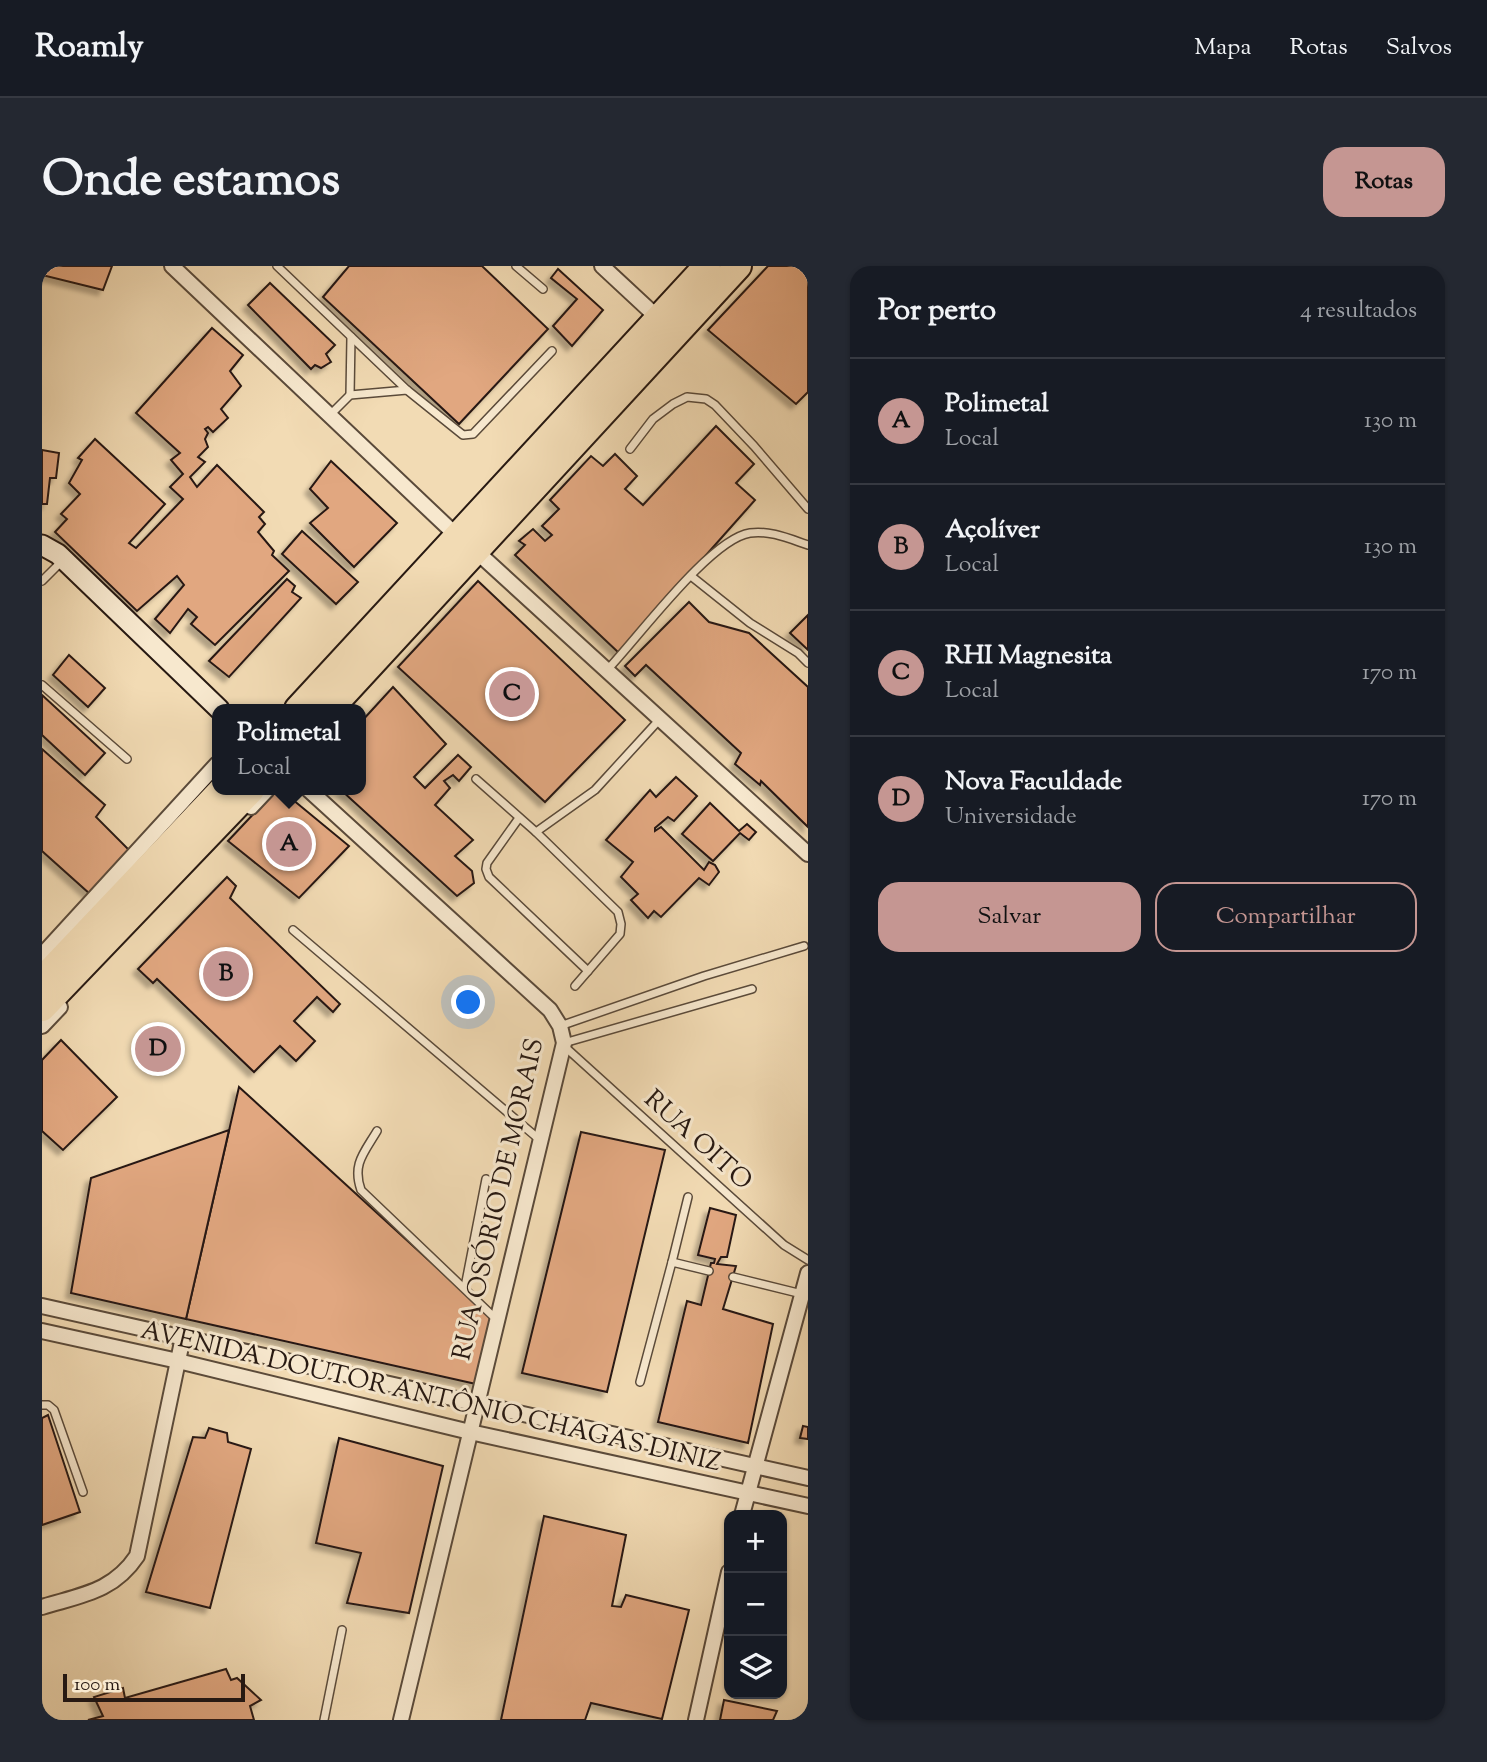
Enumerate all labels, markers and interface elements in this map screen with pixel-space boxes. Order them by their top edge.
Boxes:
text: Roamly [35,24,144,72]
text: Mapa [1194,31,1252,65]
text: Rotas [1290,31,1348,65]
text: Salvos [1386,31,1452,65]
text: Onde estamos [42,147,340,217]
button: Rotas [1323,147,1445,217]
text: Por perto [878,290,996,333]
text: 4 resultados [1300,295,1417,328]
text: Polimetal [945,386,1049,423]
text: A [892,405,910,438]
text: 130 m [1364,405,1417,438]
text: Local [945,423,999,456]
text: Açolíver [945,512,1040,549]
text: B [894,531,908,564]
text: 130 m [1364,531,1417,564]
text: Local [945,549,999,582]
text: RHI Magnesita [945,638,1112,675]
text: C [892,657,910,690]
text: 170 m [1362,657,1417,690]
pin: C [489,668,535,720]
text: Local [945,675,999,708]
popup [212,704,366,795]
text: Polimetal [237,715,341,752]
text: Local [237,752,291,785]
text: Nova Faculdade [945,764,1122,801]
text: D [892,783,910,816]
text: 170 m [1362,783,1417,816]
text: Universidade [945,801,1077,834]
pin: A [266,818,312,870]
button: Salvar [878,882,1141,952]
button: Compartilhar [1155,882,1417,952]
pin: B [203,948,249,1000]
your location [451,985,485,1019]
pin: D [135,1023,181,1075]
street label: RUA OSÓRIO DE MORAIS [444,1035,555,1364]
street label: RUA OITO [635,1082,760,1200]
street label: AVENIDA DOUTOR ANTÔNIO CHAGAS DINIZ [137,1313,725,1482]
map controls [724,1510,787,1699]
button: + [724,1510,787,1573]
button: − [724,1573,787,1636]
button: layers [724,1636,787,1699]
scale bar [63,1671,245,1703]
text: 100 m [74,1672,120,1699]

